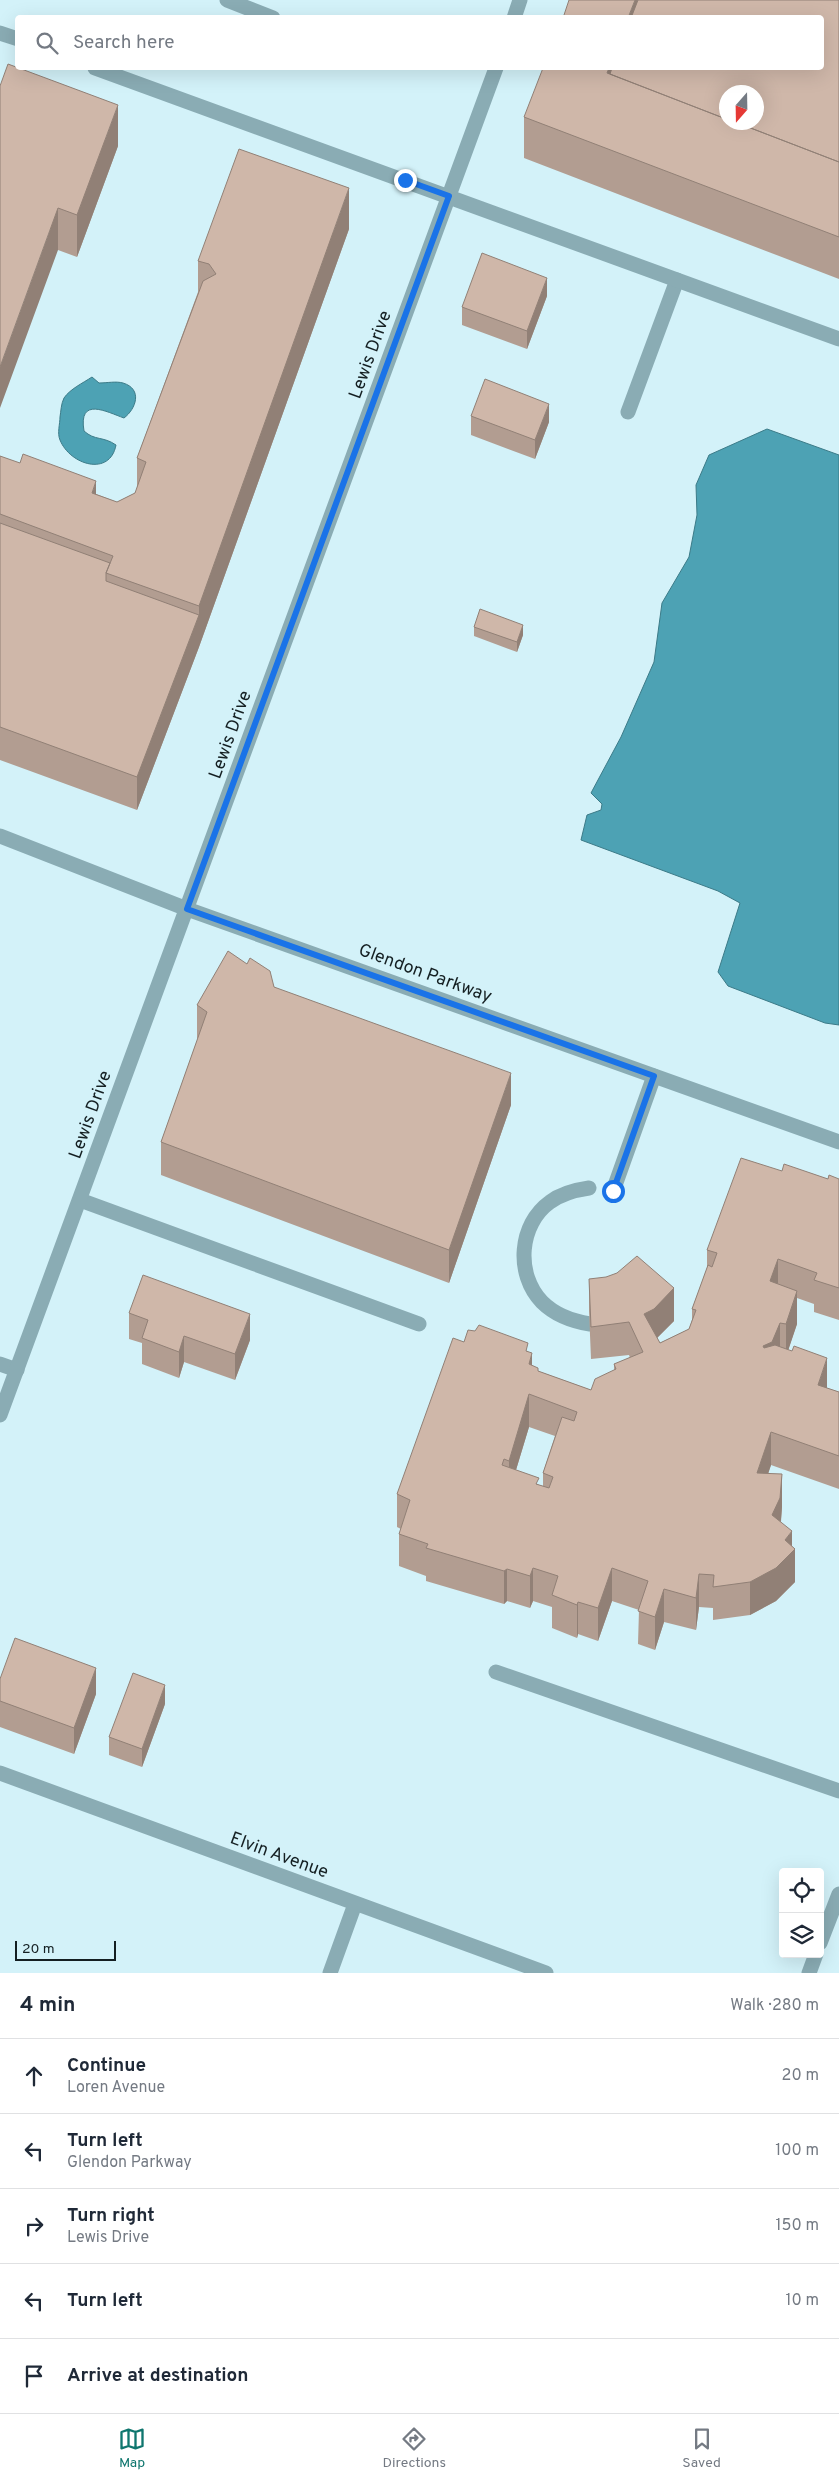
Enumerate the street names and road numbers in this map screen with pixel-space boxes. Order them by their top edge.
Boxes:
street label: Lewis Drive [344,308,398,402]
street label: Lewis Drive [204,688,258,782]
street label: Glendon Parkway [355,939,495,1009]
street label: Lewis Drive [64,1068,118,1162]
street label: Elvin Avenue [227,1828,331,1884]

